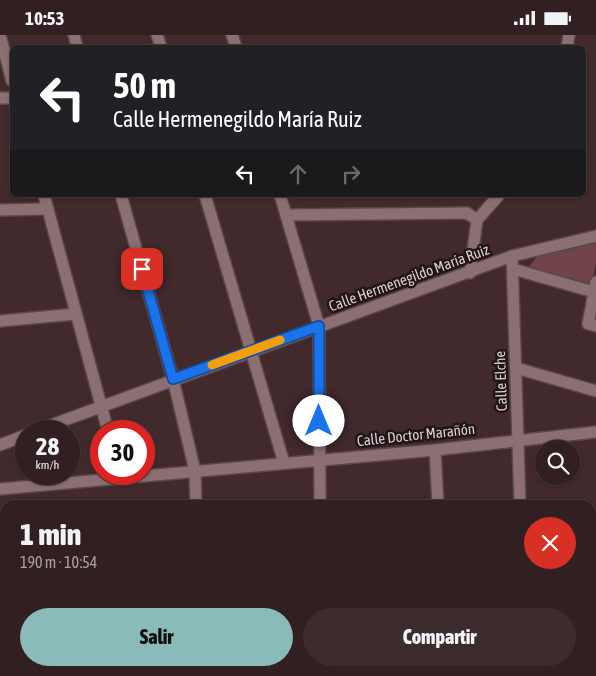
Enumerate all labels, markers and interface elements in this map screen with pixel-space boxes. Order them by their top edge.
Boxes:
text: 10:53 [25,7,64,29]
icon: left [30,65,95,130]
text: 50 m [113,65,176,105]
text: Calle Hermenegildo María Ruiz [113,106,362,132]
icon: left [231,160,259,188]
icon: ahead [284,160,312,188]
icon: right [337,160,365,188]
street label: Calle Hermenegildo María Ruiz [326,240,492,315]
pin [121,248,163,290]
icon: arrive [128,255,156,283]
street label: Calle Elche [491,350,510,411]
position arrow [292,394,344,446]
speed limit sign: 30 [90,420,155,485]
street label: Calle Doctor Marañón [356,420,476,449]
text: 28 [36,432,59,460]
map controls [535,440,580,485]
button: search [535,440,580,485]
text: km/h [36,458,59,472]
text: 1 min [20,517,81,551]
button: close [524,517,576,569]
text: 190 m · 10:54 [20,553,97,571]
button: Salir [20,608,293,666]
button: Compartir [303,608,576,666]

